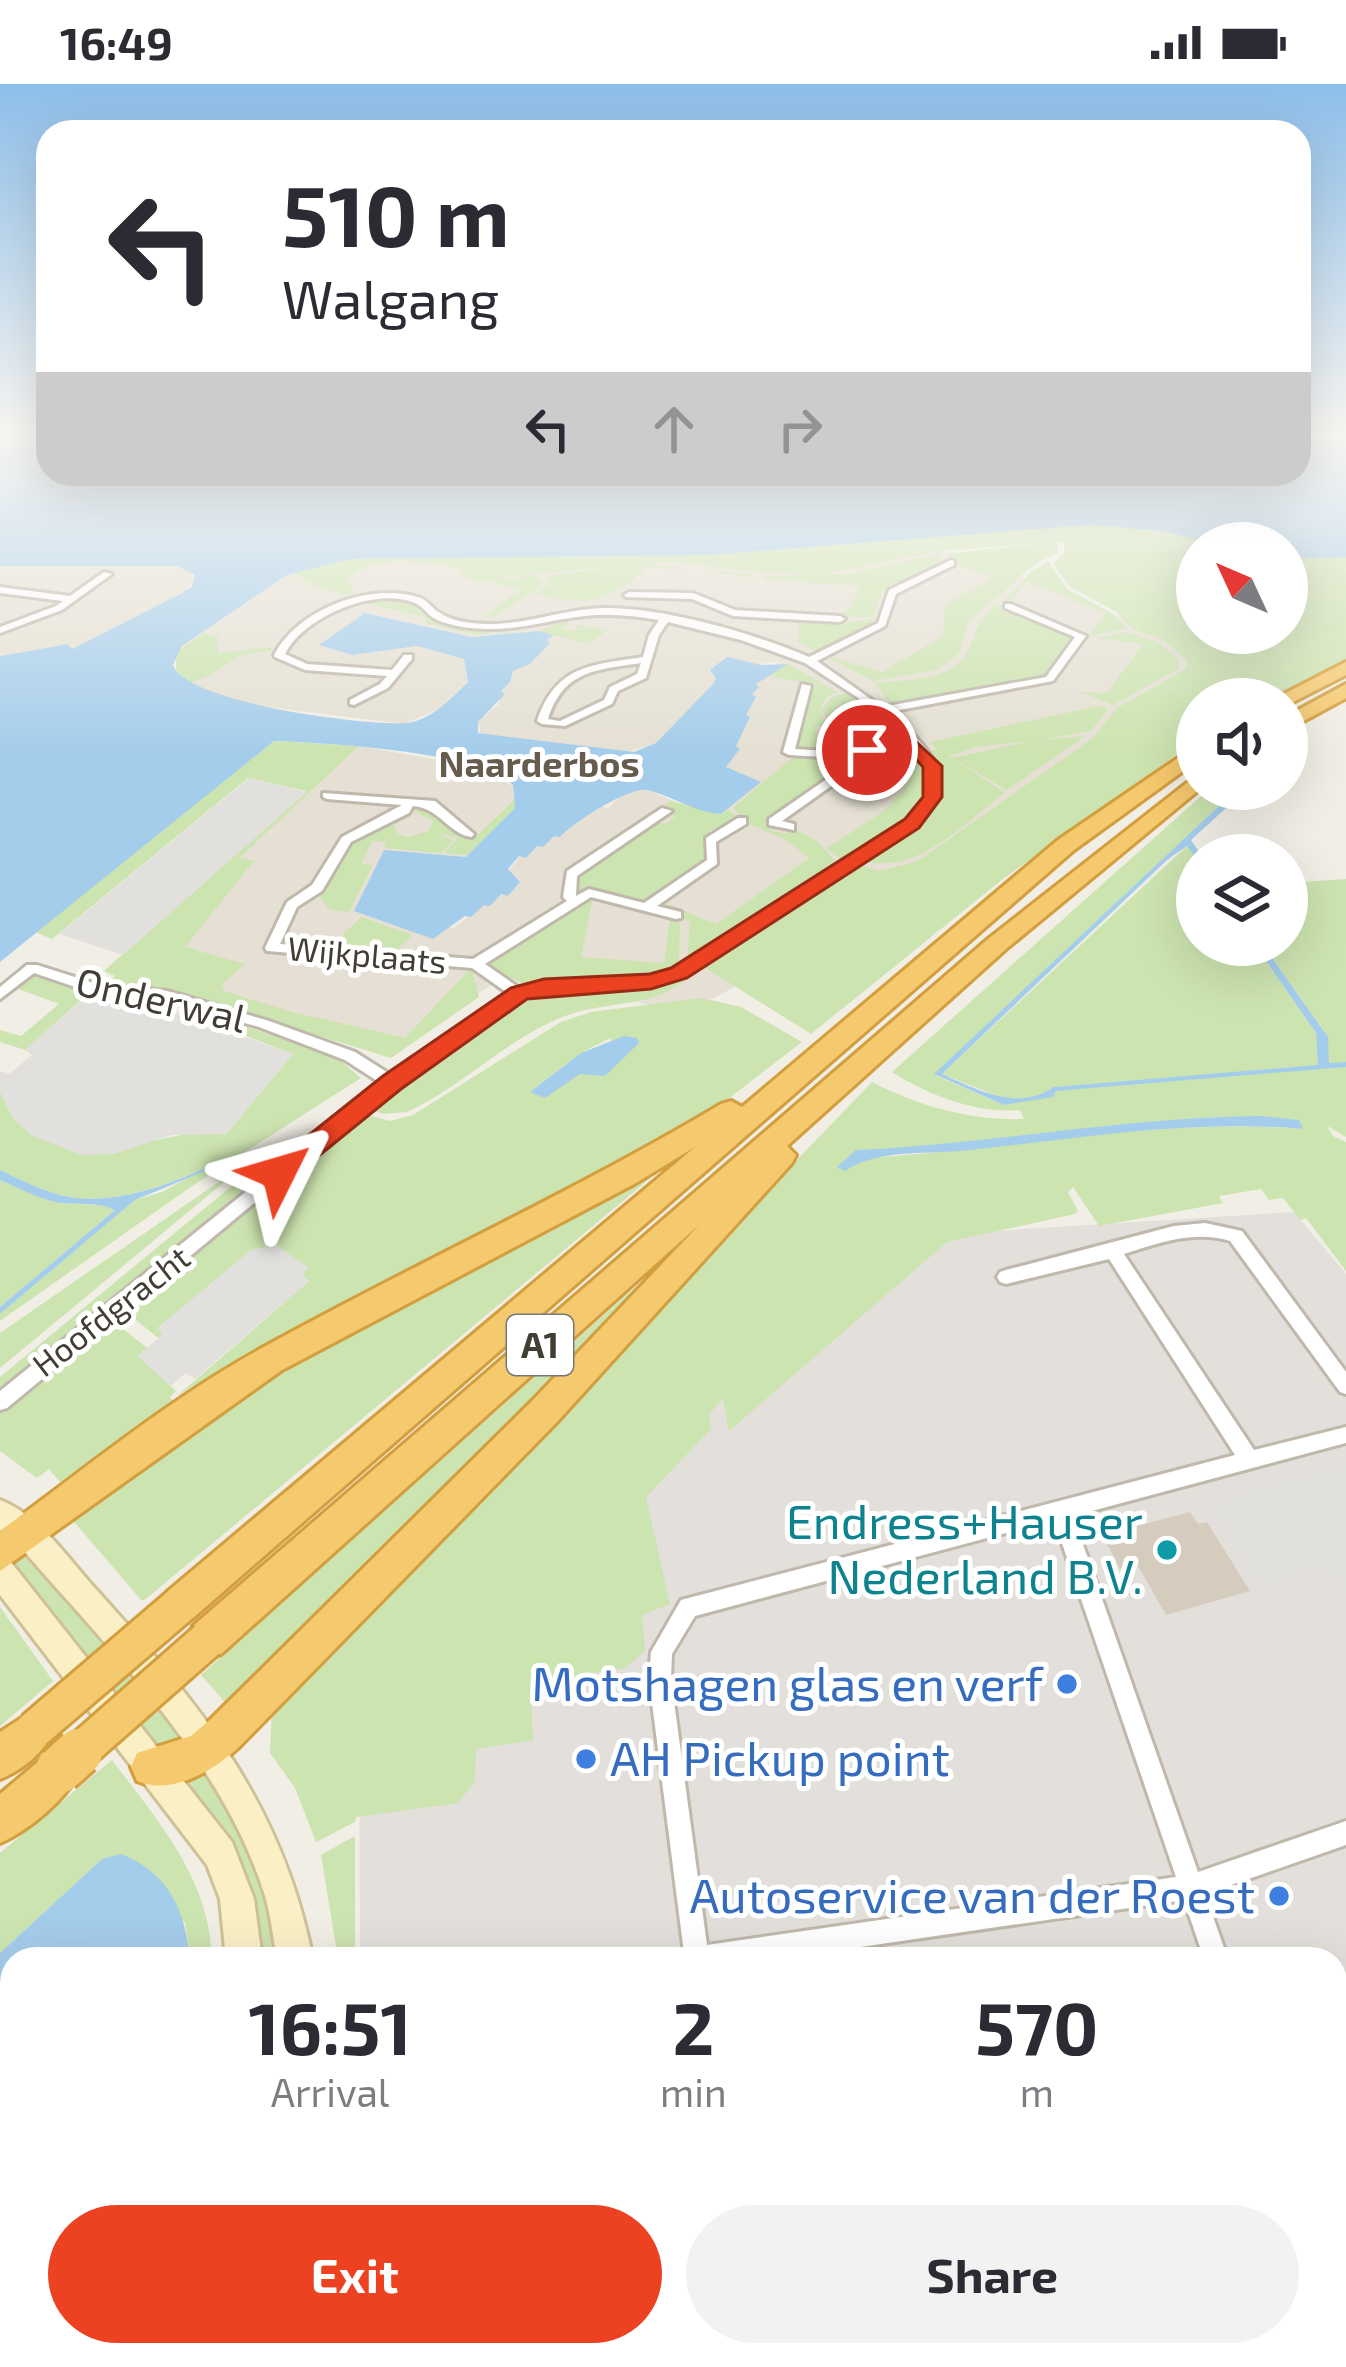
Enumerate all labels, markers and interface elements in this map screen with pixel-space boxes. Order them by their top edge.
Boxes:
text: 16:49 [60,15,173,69]
text: 510 m [282,163,510,264]
icon: left [84,168,240,324]
text: Walgang [282,265,499,330]
icon: left [515,396,581,462]
icon: ahead [641,396,707,462]
icon: right [767,396,833,462]
north arrow [1176,522,1308,654]
map controls [1176,522,1308,966]
button: sound [1176,678,1308,810]
pin [816,699,918,801]
icon: arrive [834,717,900,783]
district label: Naarderbos [438,741,640,784]
button: layers [1176,834,1308,966]
street label: Wijkplaats [286,927,448,981]
street label: Onderwal [72,956,251,1041]
position arrow [216,1110,342,1236]
street label: Hoofdgracht [24,1236,197,1384]
road number: A1 [507,1315,573,1375]
place label: Endress+Hauser Nederland B.V. [786,1491,1143,1604]
marker: Endress+Hauser Nederland B.V. [1154,1537,1180,1563]
place label: Motshagen glas en verf [532,1653,1044,1711]
marker: Motshagen glas en verf [1054,1671,1080,1697]
place label: AH Pickup point [610,1728,950,1786]
marker: AH Pickup point [573,1746,599,1772]
place label: Autoservice van der Roest [689,1865,1255,1923]
marker: Autoservice van der Roest [1266,1883,1292,1909]
text: 16:51 [249,1983,412,2069]
text: 2 [672,1983,714,2069]
text: 570 [975,1983,1098,2069]
text: Arrival [271,2068,389,2115]
text: min [660,2068,727,2115]
text: m [1020,2068,1054,2115]
button: Exit [48,2205,662,2343]
button: Share [686,2205,1299,2343]

